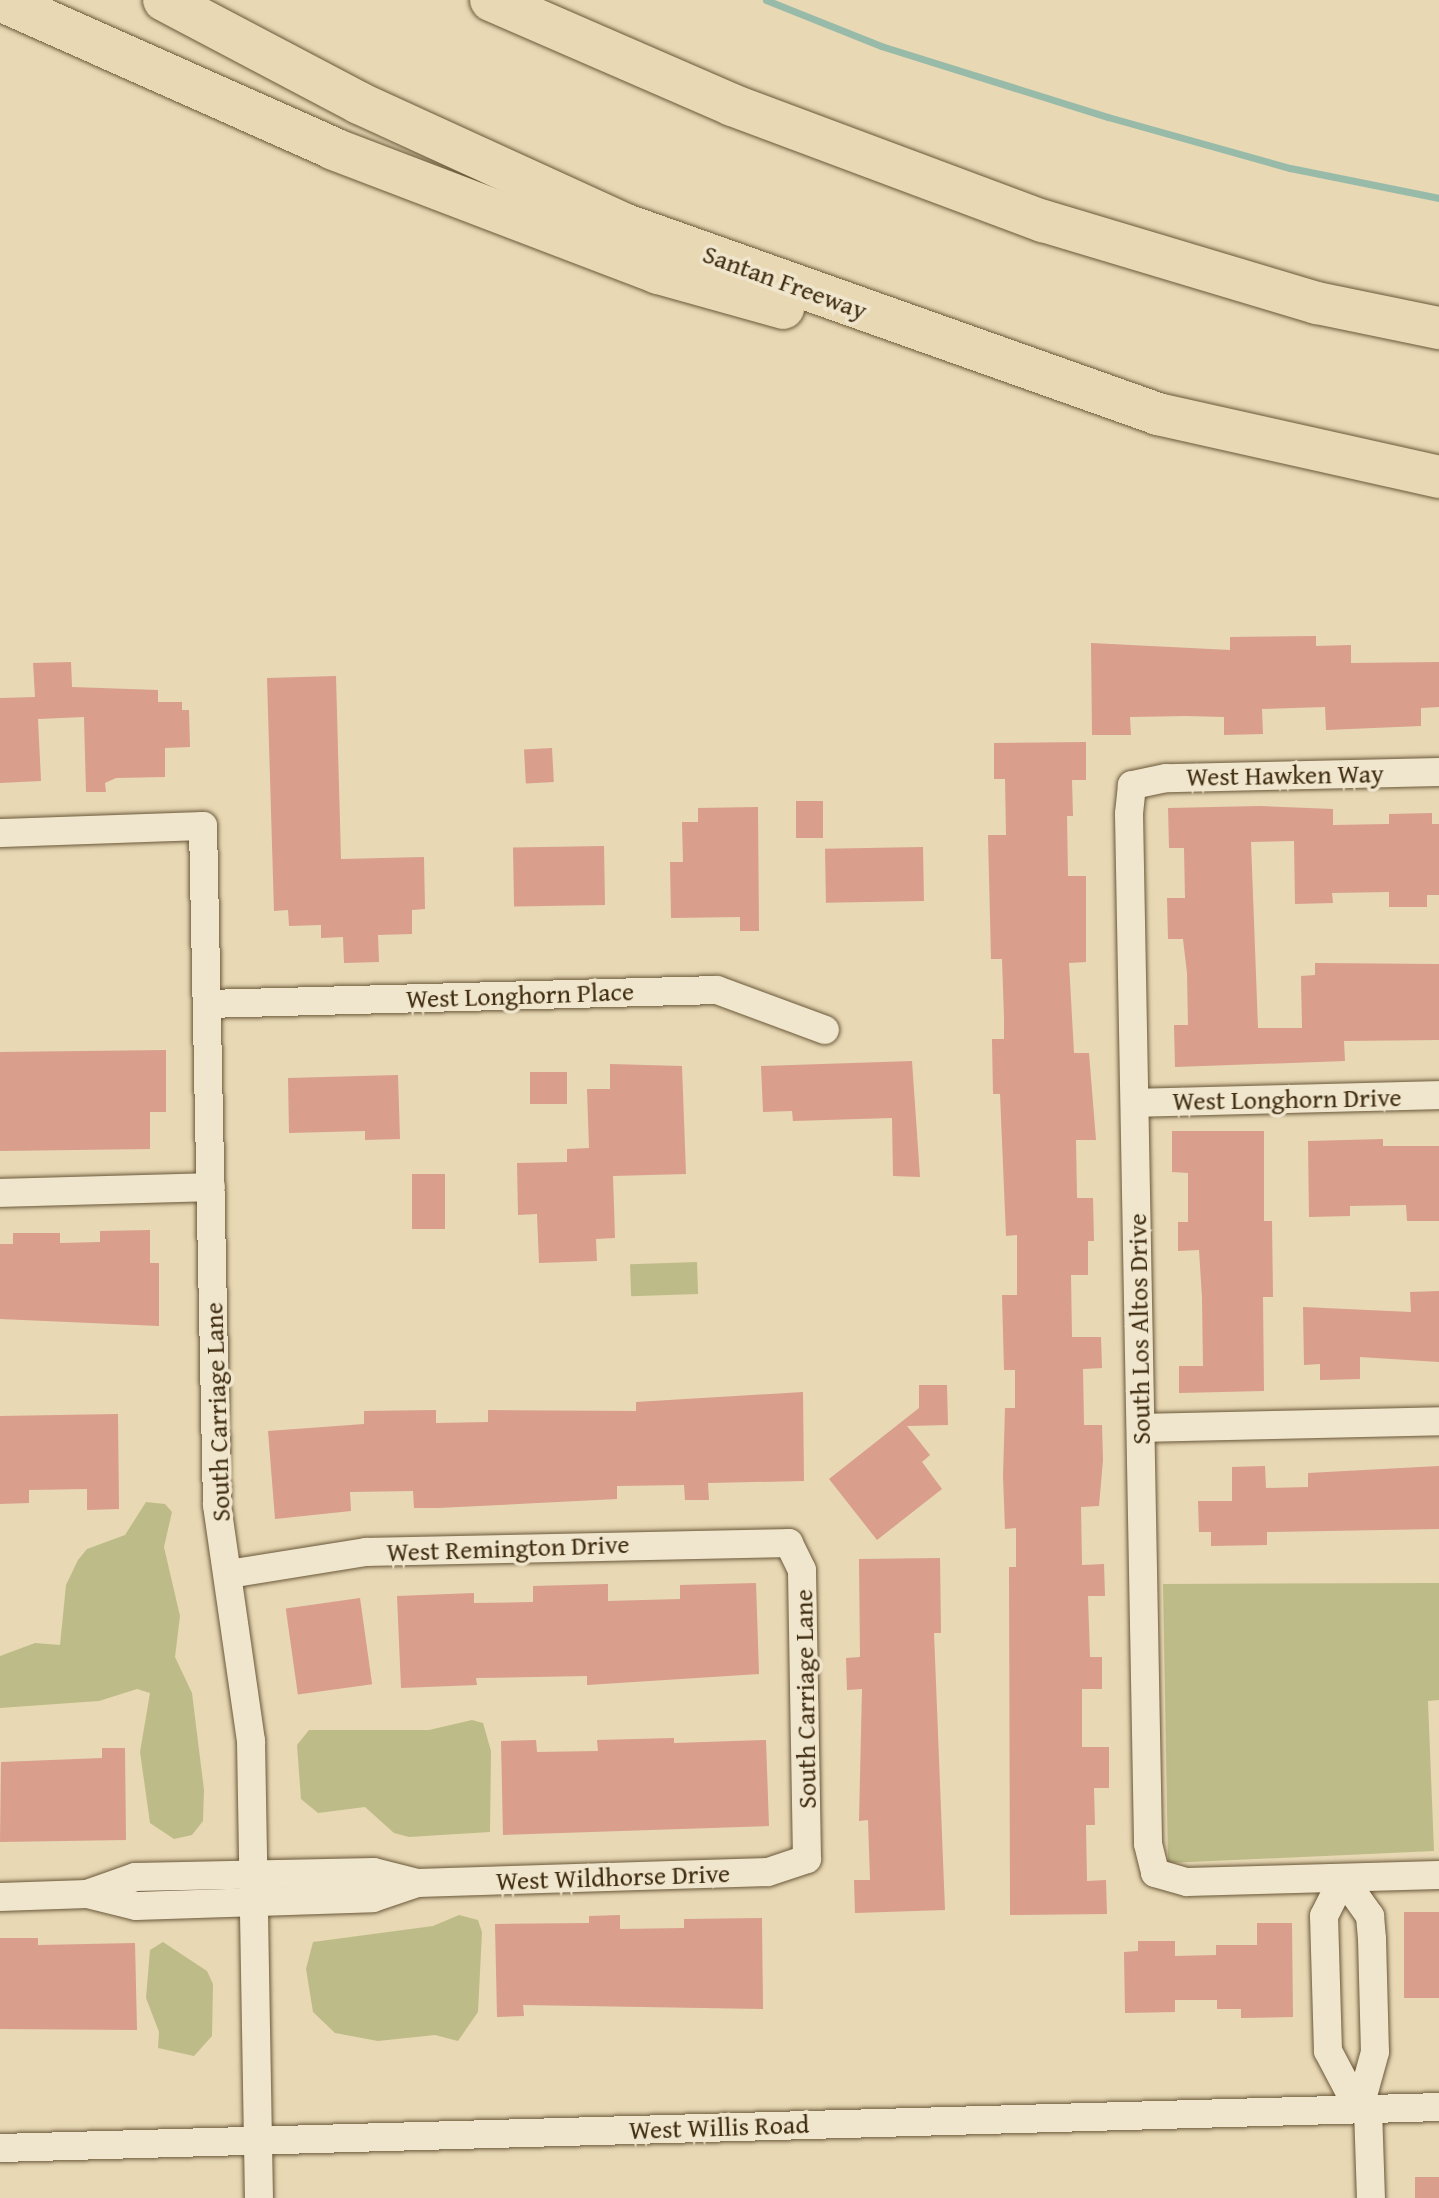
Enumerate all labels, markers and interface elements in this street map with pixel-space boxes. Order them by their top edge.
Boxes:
street label: Santan Freeway [699,238,871,326]
street label: West Hawken Way [1186,758,1384,792]
street label: West Longhorn Place [405,975,635,1015]
street label: West Longhorn Drive [1172,1081,1402,1117]
street label: South Los Altos Drive [1121,1213,1157,1445]
street label: South Carriage Lane [198,1302,236,1522]
street label: West Remington Drive [386,1528,630,1568]
street label: South Carriage Lane [787,1589,823,1809]
street label: West Wildhorse Drive [495,1857,731,1897]
street label: West Willis Road [628,2108,810,2146]

